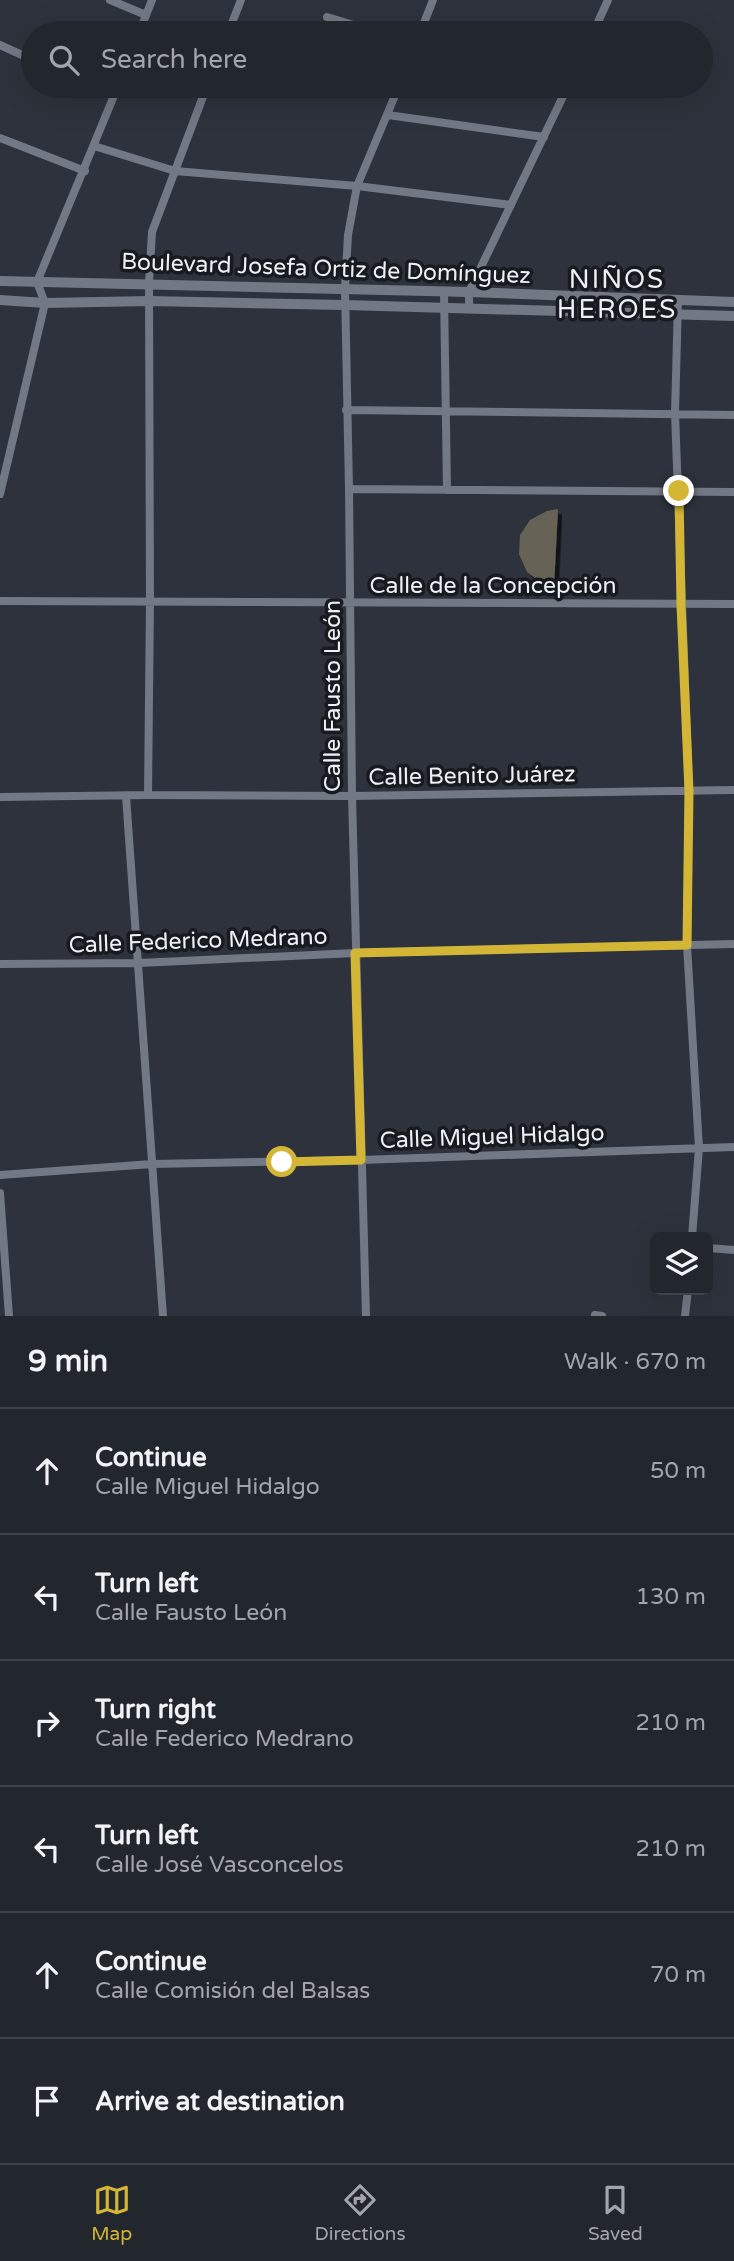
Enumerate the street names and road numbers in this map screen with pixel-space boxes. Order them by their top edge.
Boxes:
street label: Boulevard Josefa Ortiz de Domínguez [121,248,531,290]
street label: Calle de la Concepción [370,572,616,600]
street label: Calle Fausto León [319,600,347,792]
street label: Calle Benito Juárez [368,760,576,792]
street label: Calle Federico Medrano [68,922,328,960]
street label: Calle Miguel Hidalgo [379,1119,605,1155]

